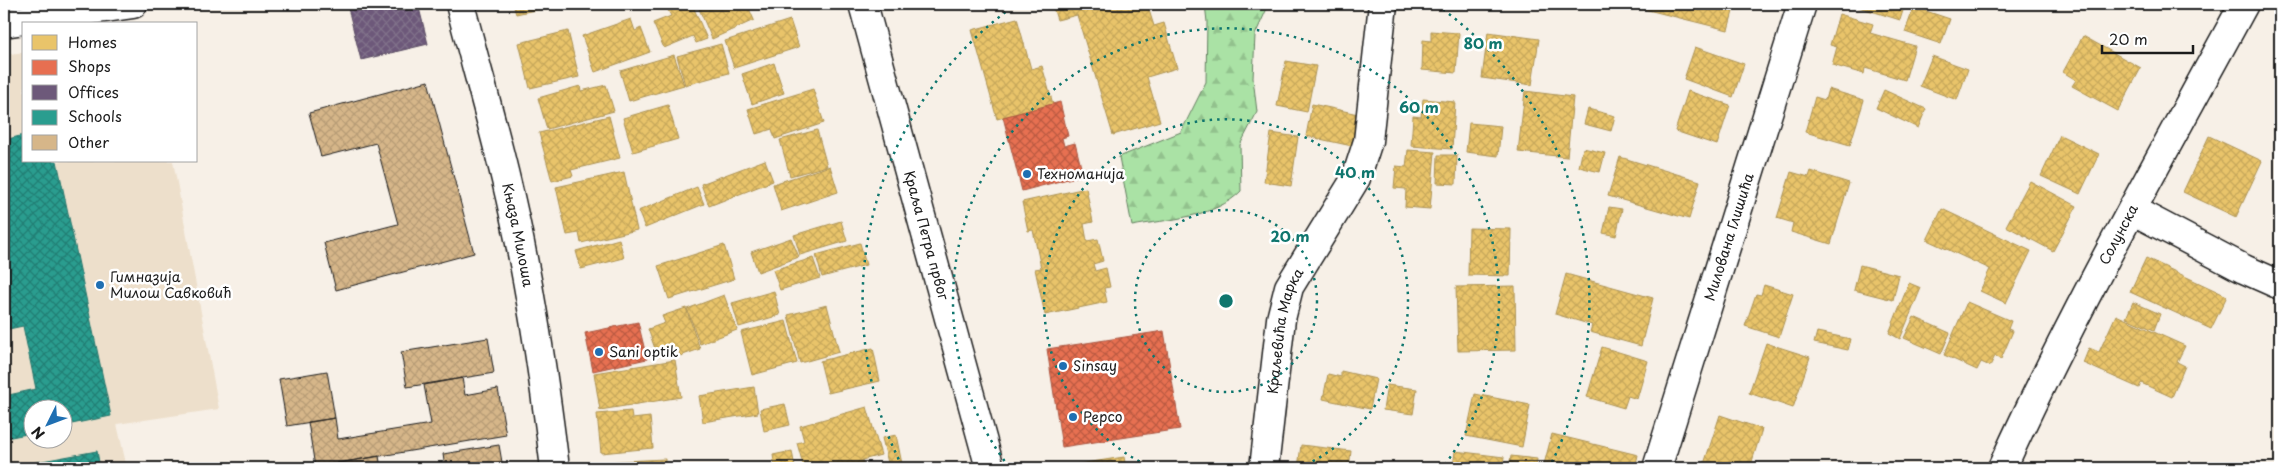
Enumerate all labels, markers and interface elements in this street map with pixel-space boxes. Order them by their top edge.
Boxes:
legend [22,22,198,162]
scale bar [2102,22,2193,54]
text: 20 m [2109,27,2148,50]
text: Homes [68,30,117,53]
text: 80 m [1463,31,1503,54]
text: Shops [68,54,111,77]
text: Offices [68,80,119,103]
text: 60 m [1399,95,1439,118]
text: Schools [68,104,122,127]
text: Other [68,130,109,153]
text: 40 m [1335,160,1375,183]
place label: Техноманија [1037,163,1124,184]
street label: Краља Петра првог [899,168,955,303]
marker: Техноманија [1021,168,1033,180]
street label: Милована Глишића [1699,170,1759,304]
street label: Књаза Милоша [497,181,539,289]
street label: Солунска [2093,200,2143,268]
text: 20 m [1271,224,1309,247]
street label: Краљевића Марка [1262,264,1308,395]
place label: Гимназија Милош Савковић [110,266,232,303]
marker: Гимназија Милош Савковић [94,279,106,291]
centre of rings [1217,292,1235,310]
place label: Sani optik [609,341,679,362]
marker: Sani optik [593,346,605,358]
place label: Sinsay [1073,355,1117,376]
marker: Sinsay [1057,360,1069,372]
north arrow [22,400,72,450]
place label: Pepco [1083,406,1123,427]
marker: Pepco [1067,411,1079,423]
text: N [26,422,49,444]

